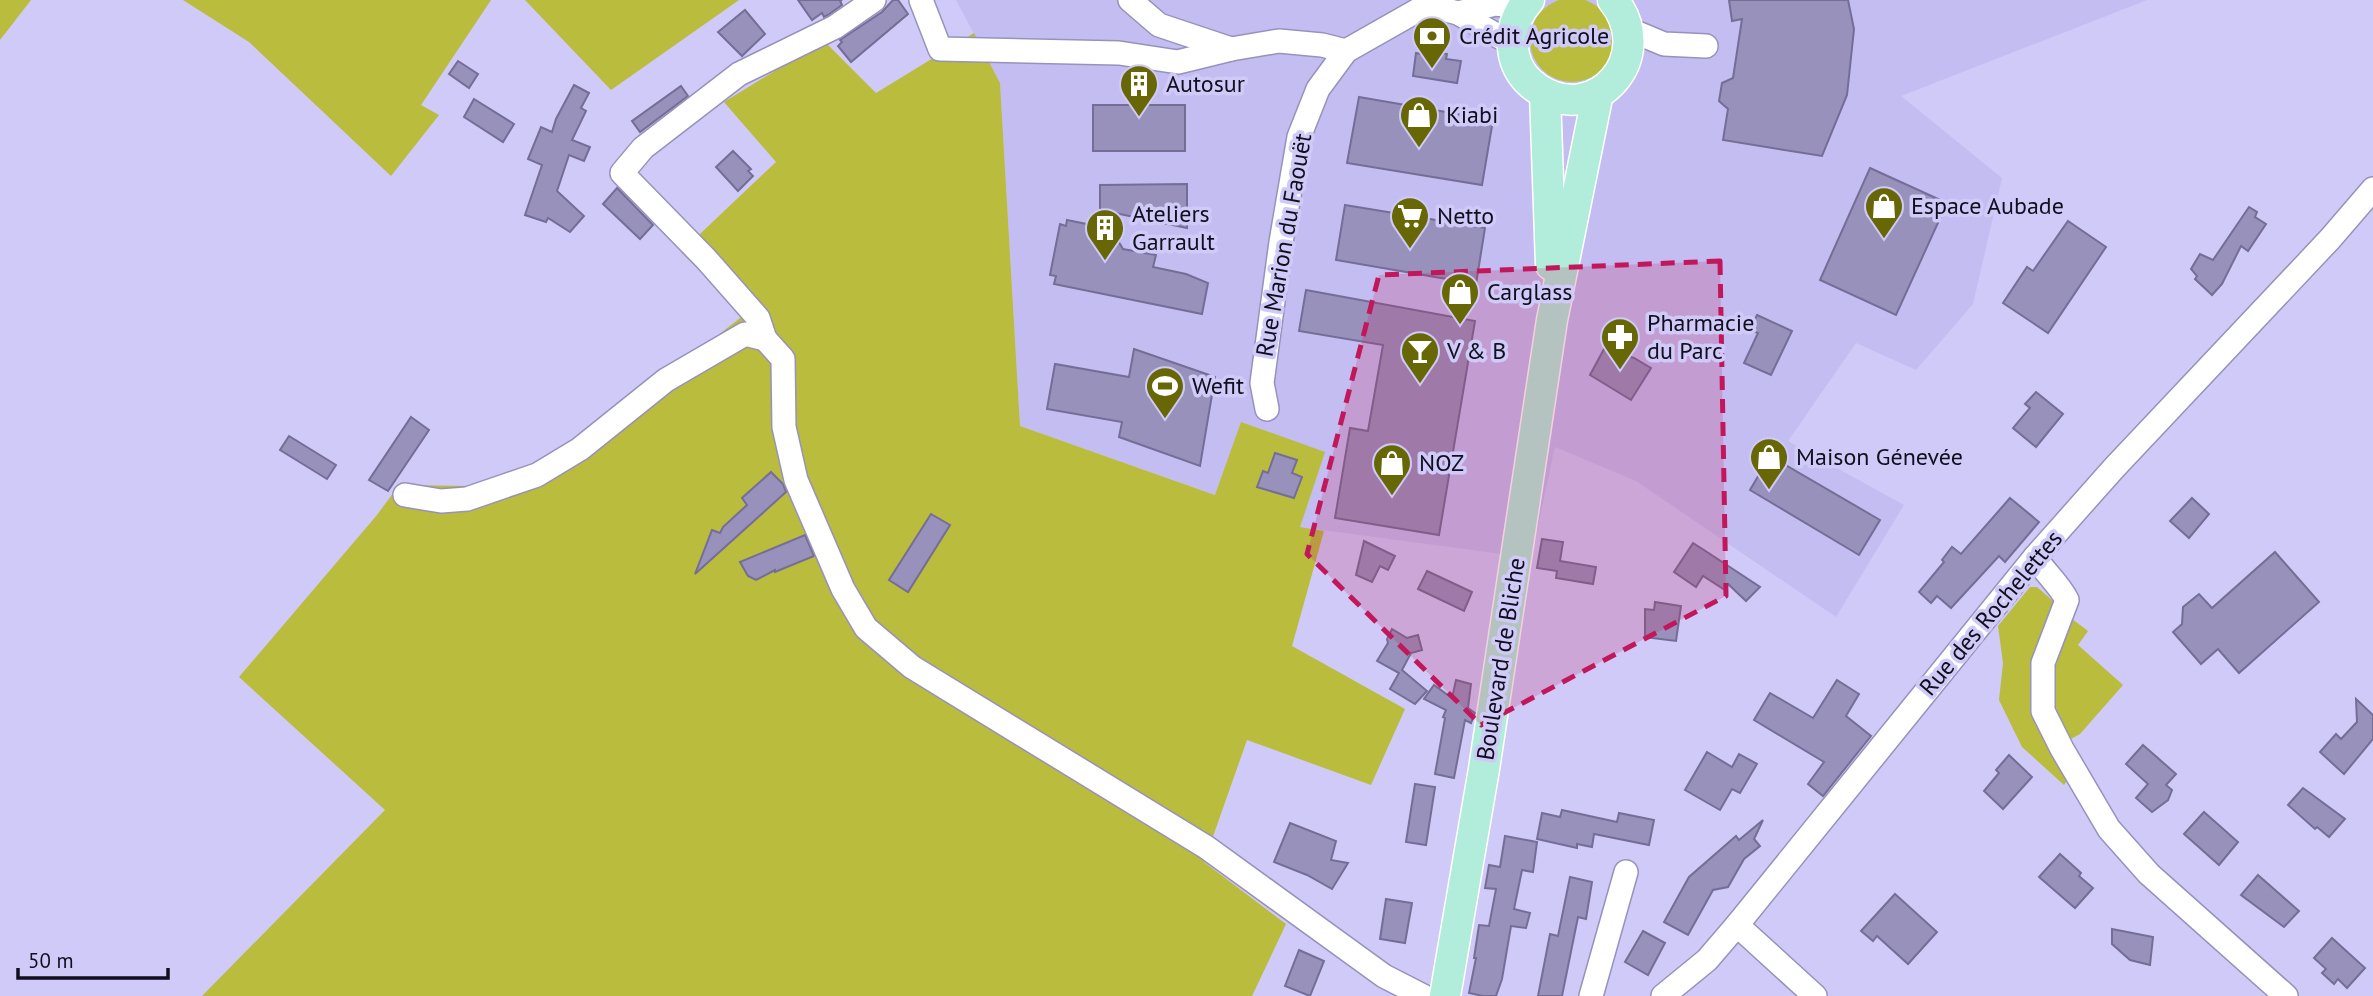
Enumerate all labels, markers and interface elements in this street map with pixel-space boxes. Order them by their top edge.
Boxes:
bank icon: Crédit Agricole [1411,15,1453,70]
place label: Crédit Agricole [1459,20,1609,51]
building icon: Autosur [1118,63,1160,118]
place label: Autosur [1166,68,1245,99]
shop icon: Kiabi [1398,94,1440,149]
place label: Kiabi [1446,99,1498,130]
street label: Rue Marion du Faouët [1249,131,1318,359]
shop icon: Espace Aubade [1863,185,1905,240]
place label: Espace Aubade [1911,190,2064,221]
supermarket icon: Netto [1389,195,1431,250]
place label: Ateliers Garrault [1132,198,1215,257]
place label: Netto [1437,200,1494,231]
building icon: Ateliers Garrault [1084,207,1126,262]
shop icon: Carglass [1439,271,1481,326]
place label: Carglass [1487,276,1572,307]
place label: Pharmacie du Parc [1647,307,1754,366]
pharmacy icon: Pharmacie du Parc [1599,316,1641,371]
bar icon: V & B [1399,330,1441,385]
place label: V & B [1446,335,1506,366]
sports icon: Wefit [1144,365,1186,420]
place label: Wefit [1192,370,1244,401]
shop icon: Maison Génevée [1748,436,1790,491]
place label: Maison Génevée [1796,441,1963,472]
shop icon: NOZ [1371,442,1413,497]
place label: NOZ [1419,447,1464,478]
street label: Rue des Rochelettes [1912,523,2069,702]
street label: Boulevard de Bliche [1469,555,1532,762]
scale bar [18,936,168,980]
text: 50 m [28,947,74,974]

